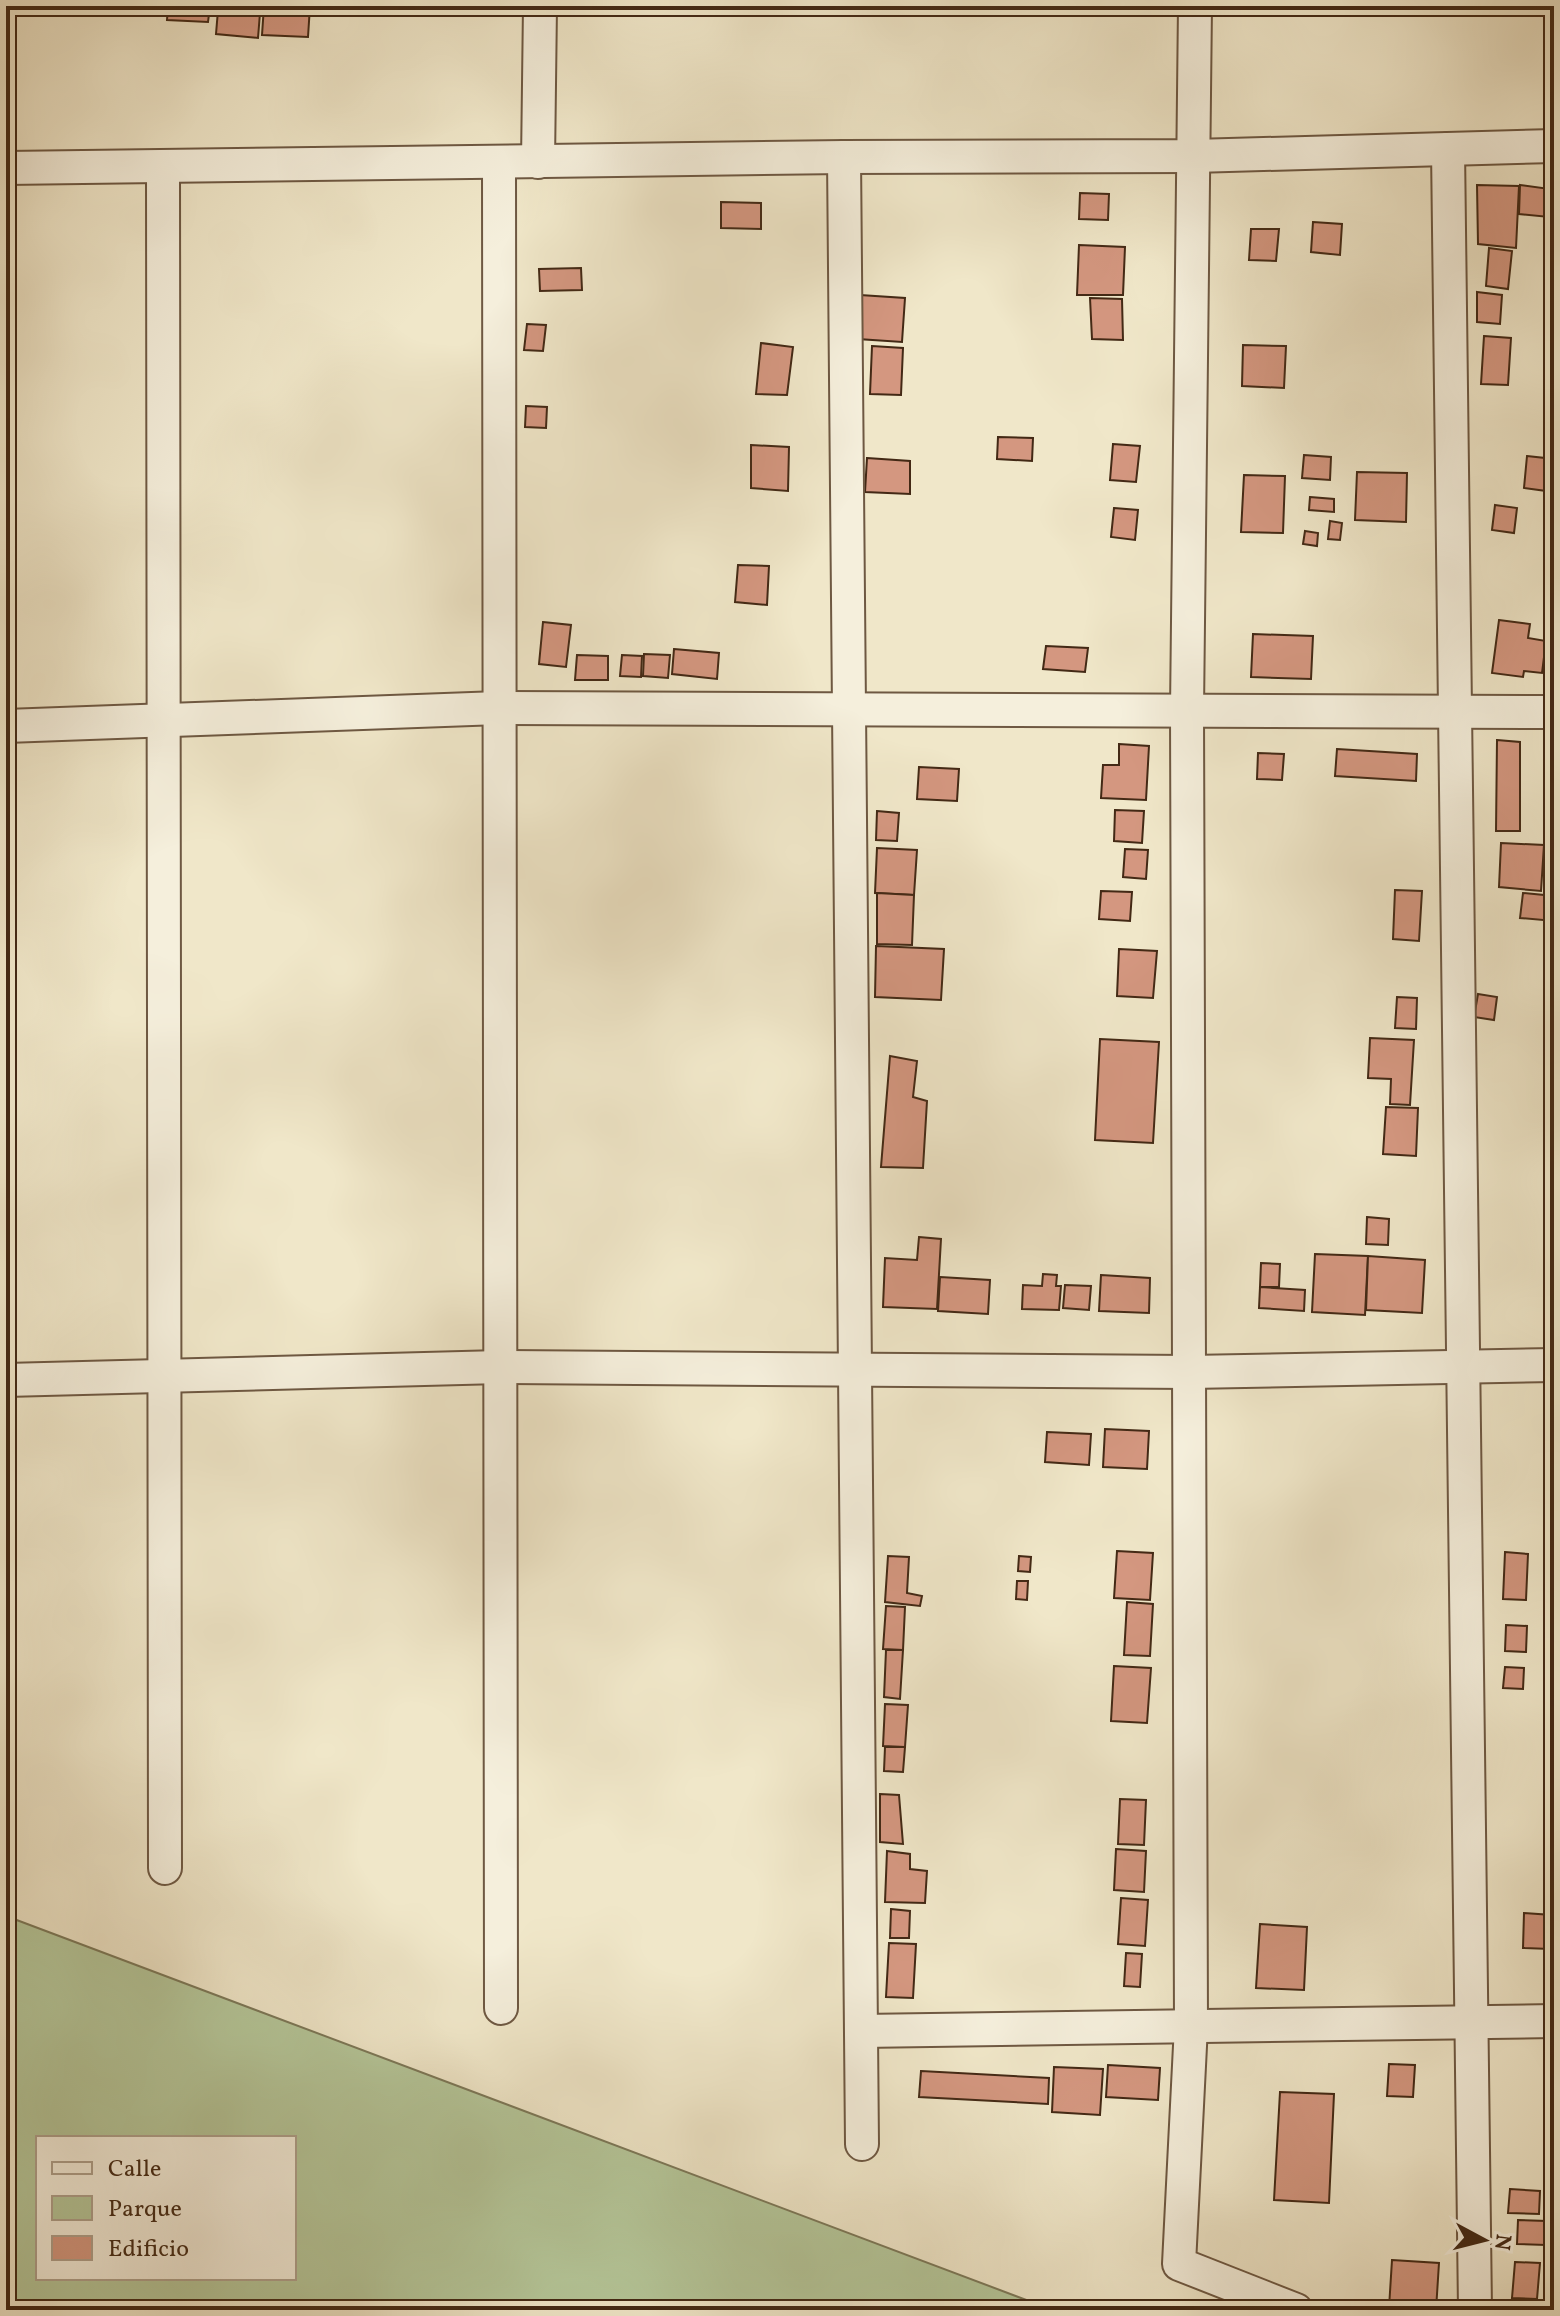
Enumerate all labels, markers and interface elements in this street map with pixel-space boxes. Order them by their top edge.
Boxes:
legend [36,2136,296,2280]
text: Calle [108,2153,161,2187]
text: Parque [108,2193,182,2227]
north arrow [1444,2200,1524,2280]
text: N [1485,2232,1518,2252]
text: Edificio [108,2233,189,2267]

